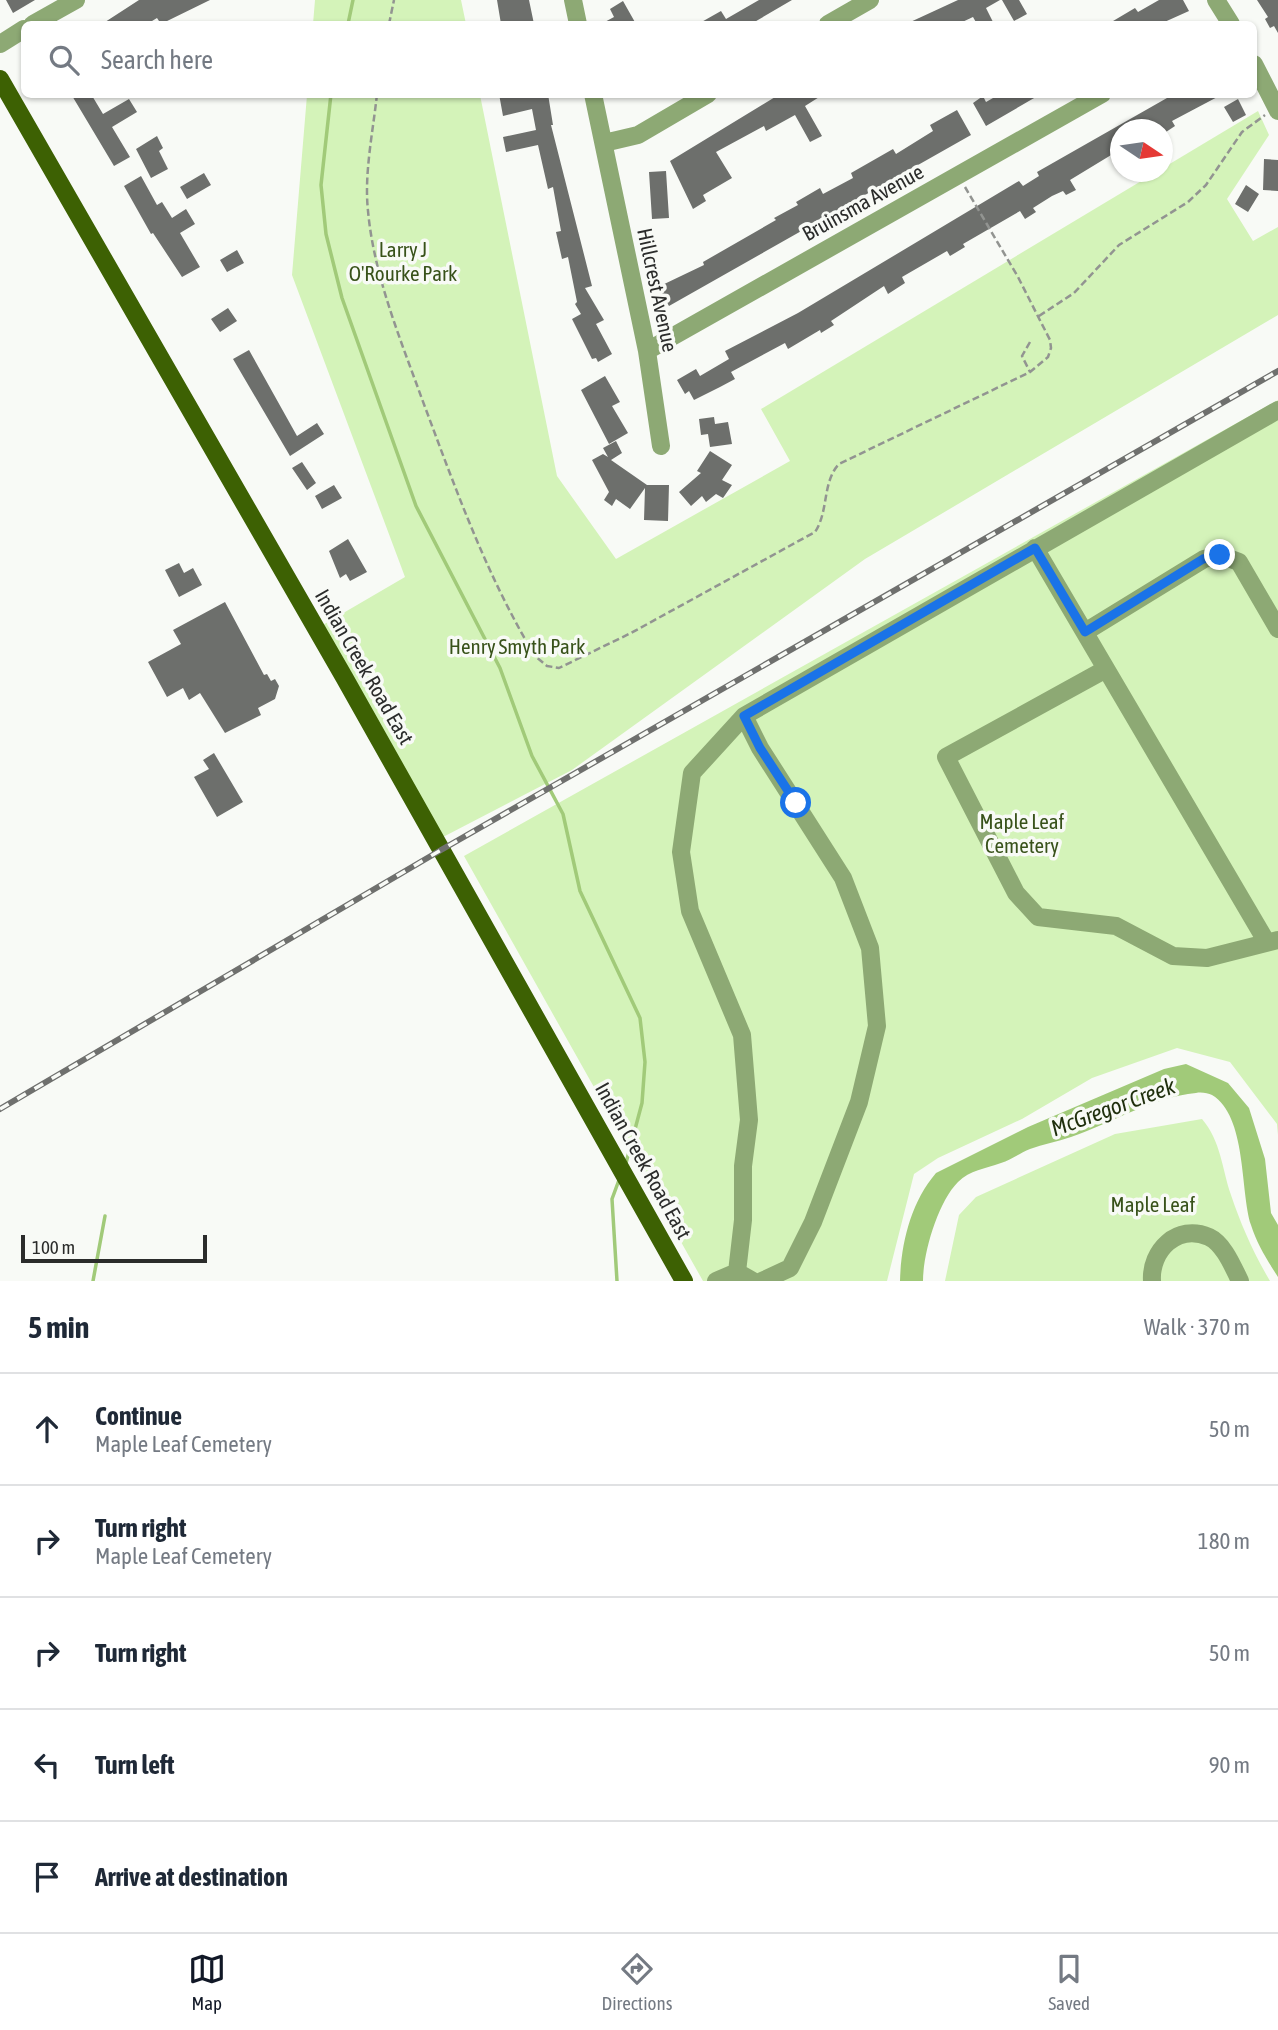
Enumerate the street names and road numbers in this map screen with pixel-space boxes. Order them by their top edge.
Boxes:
street label: Bruinsma Avenue [798,159,927,245]
street label: Hillcrest Avenue [633,226,683,354]
street label: Indian Creek Road East [311,585,419,748]
street label: Indian Creek Road East [591,1078,697,1243]

